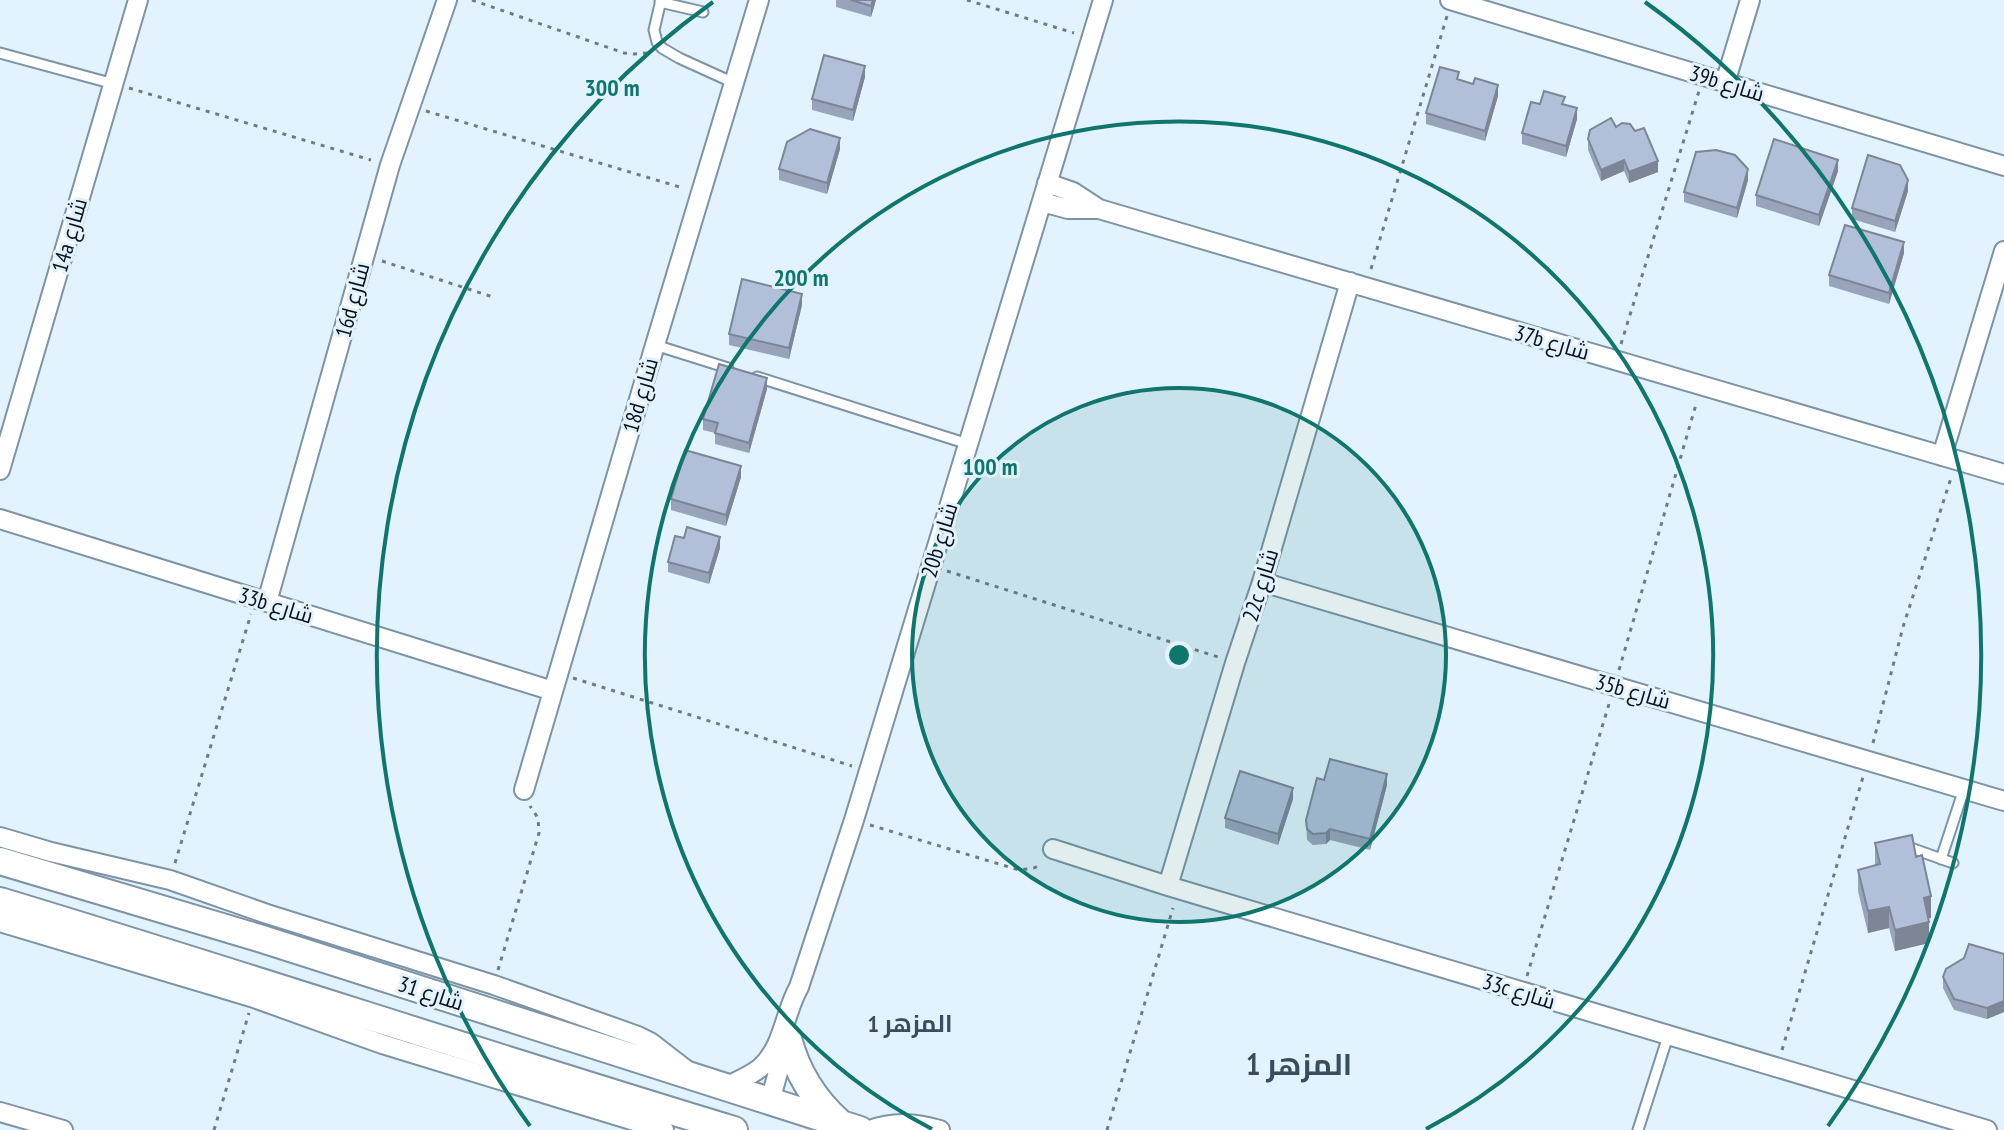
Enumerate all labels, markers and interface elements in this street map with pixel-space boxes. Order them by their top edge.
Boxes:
street label: 39b شارع [1686,58,1768,109]
text: 300 m [584,72,640,103]
street label: 14a شارع [45,195,94,276]
street label: 16d شارع [329,259,376,341]
text: 200 m [773,262,829,293]
street label: 37b شارع [1511,318,1593,367]
street label: 18d شارع [616,354,665,436]
text: 100 m [962,451,1018,482]
street label: 20b شارع [914,499,965,581]
street label: 22c شارع [1236,545,1285,625]
street label: 33b شارع [235,580,317,631]
centre of rings [1165,641,1193,669]
street label: 35b شارع [1592,667,1674,716]
street label: 33c شارع [1479,967,1559,1016]
street label: شارع 31 [394,969,467,1018]
district label: المزهر 1 [868,1008,952,1039]
district label: المزهر 1 [1246,1044,1352,1083]

